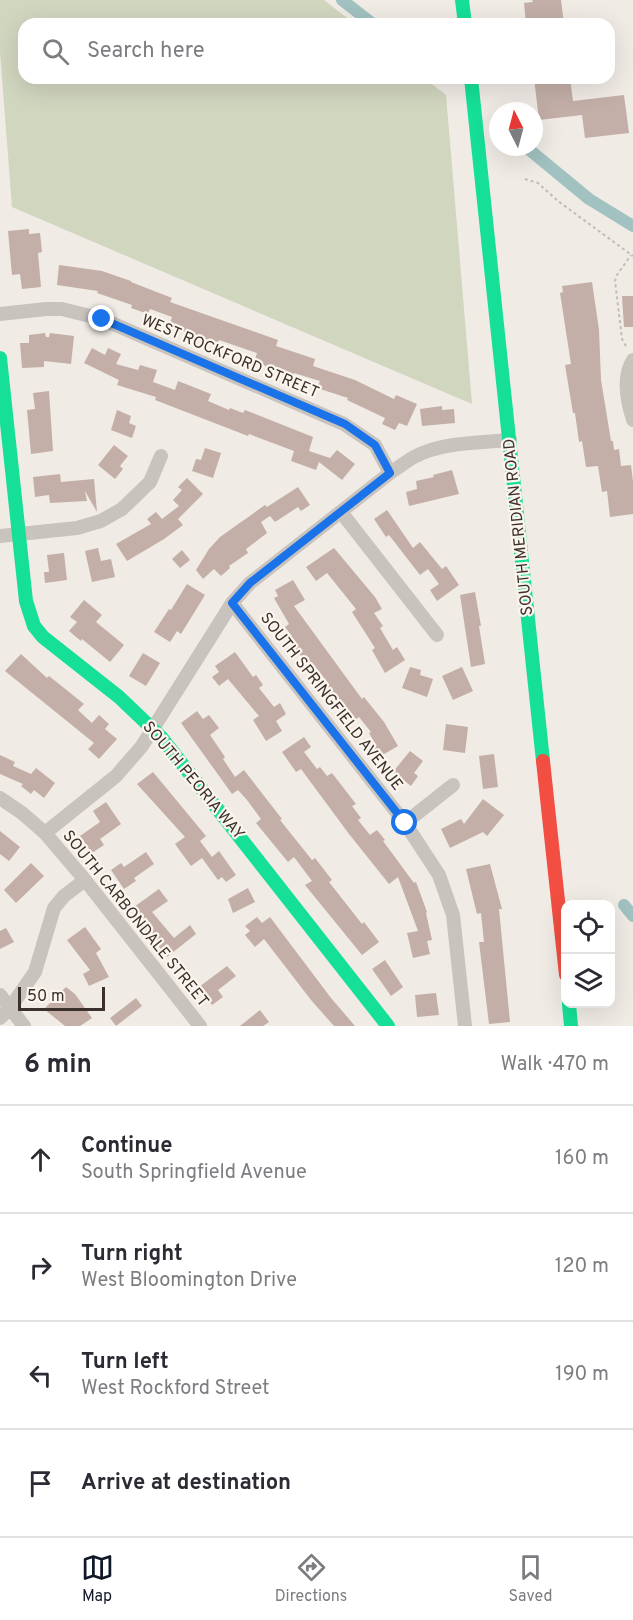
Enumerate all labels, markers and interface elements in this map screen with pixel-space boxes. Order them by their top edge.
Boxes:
search box [18,18,615,84]
icon: search [39,35,72,68]
text: Search here [87,38,205,65]
north arrow [489,102,543,156]
route end [88,305,114,331]
street label: WEST ROCKFORD STREET [138,310,322,404]
street label: SOUTH MERIDIAN ROAD [500,438,538,616]
street label: SOUTH SPRINGFIELD AVENUE [255,609,407,795]
street label: SOUTH PEORIA WAY [138,718,248,844]
route start [391,809,417,835]
street label: SOUTH CARBONDALE STREET [57,827,213,1011]
map controls [561,900,615,1008]
button: locate [561,900,615,954]
button: layers [561,954,615,1008]
scale bar [18,984,105,1012]
text: 50 m [27,987,65,1007]
text: 6 min [24,1049,92,1082]
text: Walk · 470 m [500,1052,609,1078]
text: Continue [81,1133,172,1160]
icon: ahead [24,1143,57,1176]
text: 160 m [555,1146,609,1172]
text: South Springfield Avenue [81,1160,307,1186]
text: Turn right [81,1241,183,1268]
icon: right [24,1251,57,1284]
text: 120 m [555,1254,609,1280]
text: West Bloomington Drive [81,1268,297,1294]
text: Turn left [81,1349,169,1376]
icon: left [24,1359,57,1392]
text: 190 m [555,1362,609,1388]
text: West Rockford Street [81,1376,270,1402]
icon: arrive [24,1467,57,1500]
text: Arrive at destination [81,1470,291,1497]
tab: Map [81,1551,114,1607]
tab: Directions [275,1551,347,1607]
tab: Saved [508,1551,552,1607]

